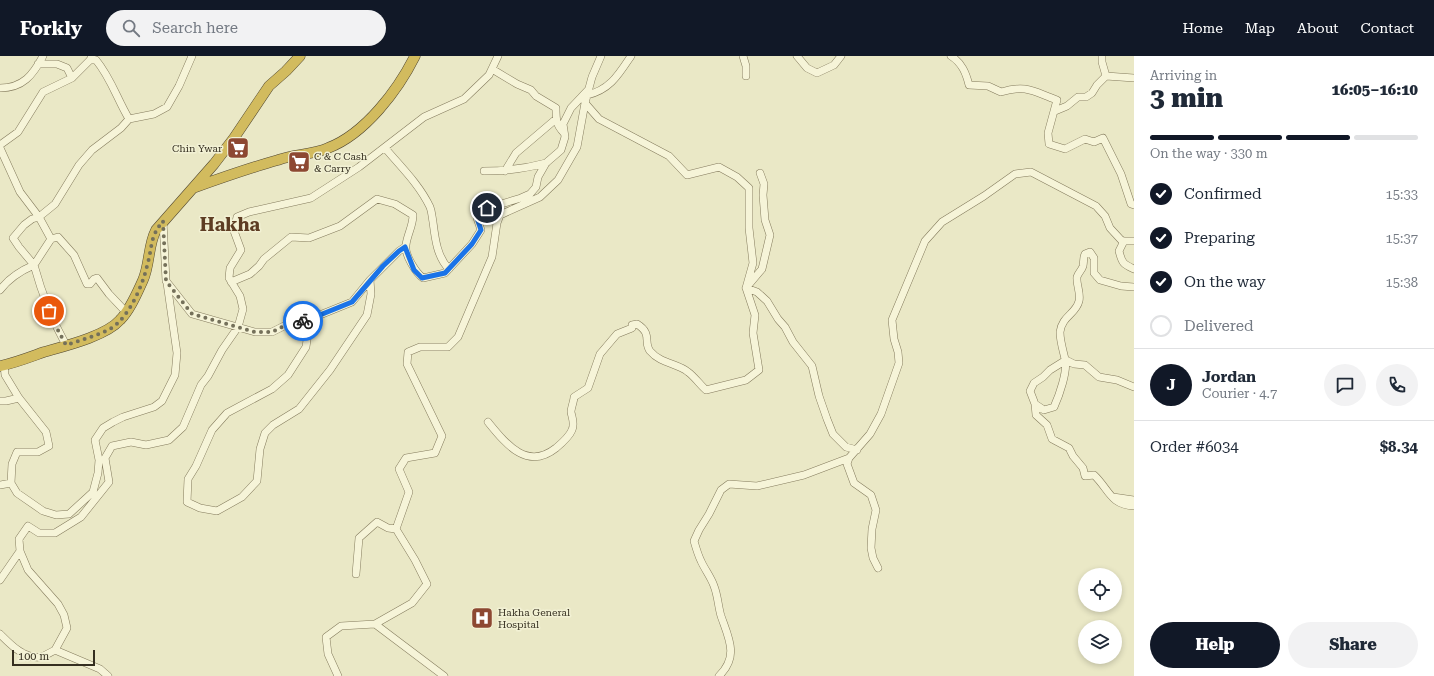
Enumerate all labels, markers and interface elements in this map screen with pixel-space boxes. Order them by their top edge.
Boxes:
search box [106,10,386,46]
text: Forkly [20,17,82,40]
icon: search [120,17,142,39]
text: Search here [152,19,238,37]
text: Home [1182,20,1223,36]
text: Map [1245,20,1275,36]
text: About [1297,20,1339,36]
text: Contact [1361,20,1414,36]
text: Arriving in [1150,68,1217,83]
text: 16:05–16:10 [1332,81,1418,99]
text: 3 min [1150,83,1223,113]
supermarket icon: Chin Ywar [225,135,251,161]
place label: Chin Ywar [172,143,222,154]
text: On the way · 330 m [1150,146,1267,161]
supermarket icon: C & C Cash & Carry [286,149,312,175]
place label: C & C Cash & Carry [314,151,368,174]
icon: check [1150,183,1172,205]
text: Confirmed [1184,185,1262,203]
text: 15:33 [1386,187,1418,202]
pin [470,191,504,225]
icon: home [476,197,498,219]
district label: Hakha [200,214,261,235]
icon: check [1150,227,1172,249]
text: Preparing [1184,229,1255,247]
text: 15:37 [1386,231,1418,246]
icon: check [1150,271,1172,293]
text: On the way [1184,273,1266,291]
text: 15:38 [1386,275,1418,290]
pin [32,294,66,328]
icon: bag [38,300,60,322]
courier [283,301,323,341]
icon: bike [292,310,314,332]
text: Delivered [1184,317,1254,335]
button: chat [1324,364,1366,406]
button: phone [1376,364,1418,406]
text: Jordan [1202,368,1256,386]
text: J [1166,376,1176,394]
text: Courier · 4.7 [1202,386,1277,401]
text: Order #6034 [1150,438,1239,456]
text: $8.34 [1380,438,1418,456]
map controls [1078,568,1122,664]
button: locate [1078,568,1122,612]
hospital icon: Hakha General Hospital [469,605,495,631]
place label: Hakha General Hospital [498,607,570,630]
button: layers [1078,620,1122,664]
button: Help [1150,622,1280,668]
button: Share [1288,622,1418,668]
scale bar [12,648,95,667]
text: 100 m [18,650,49,663]

